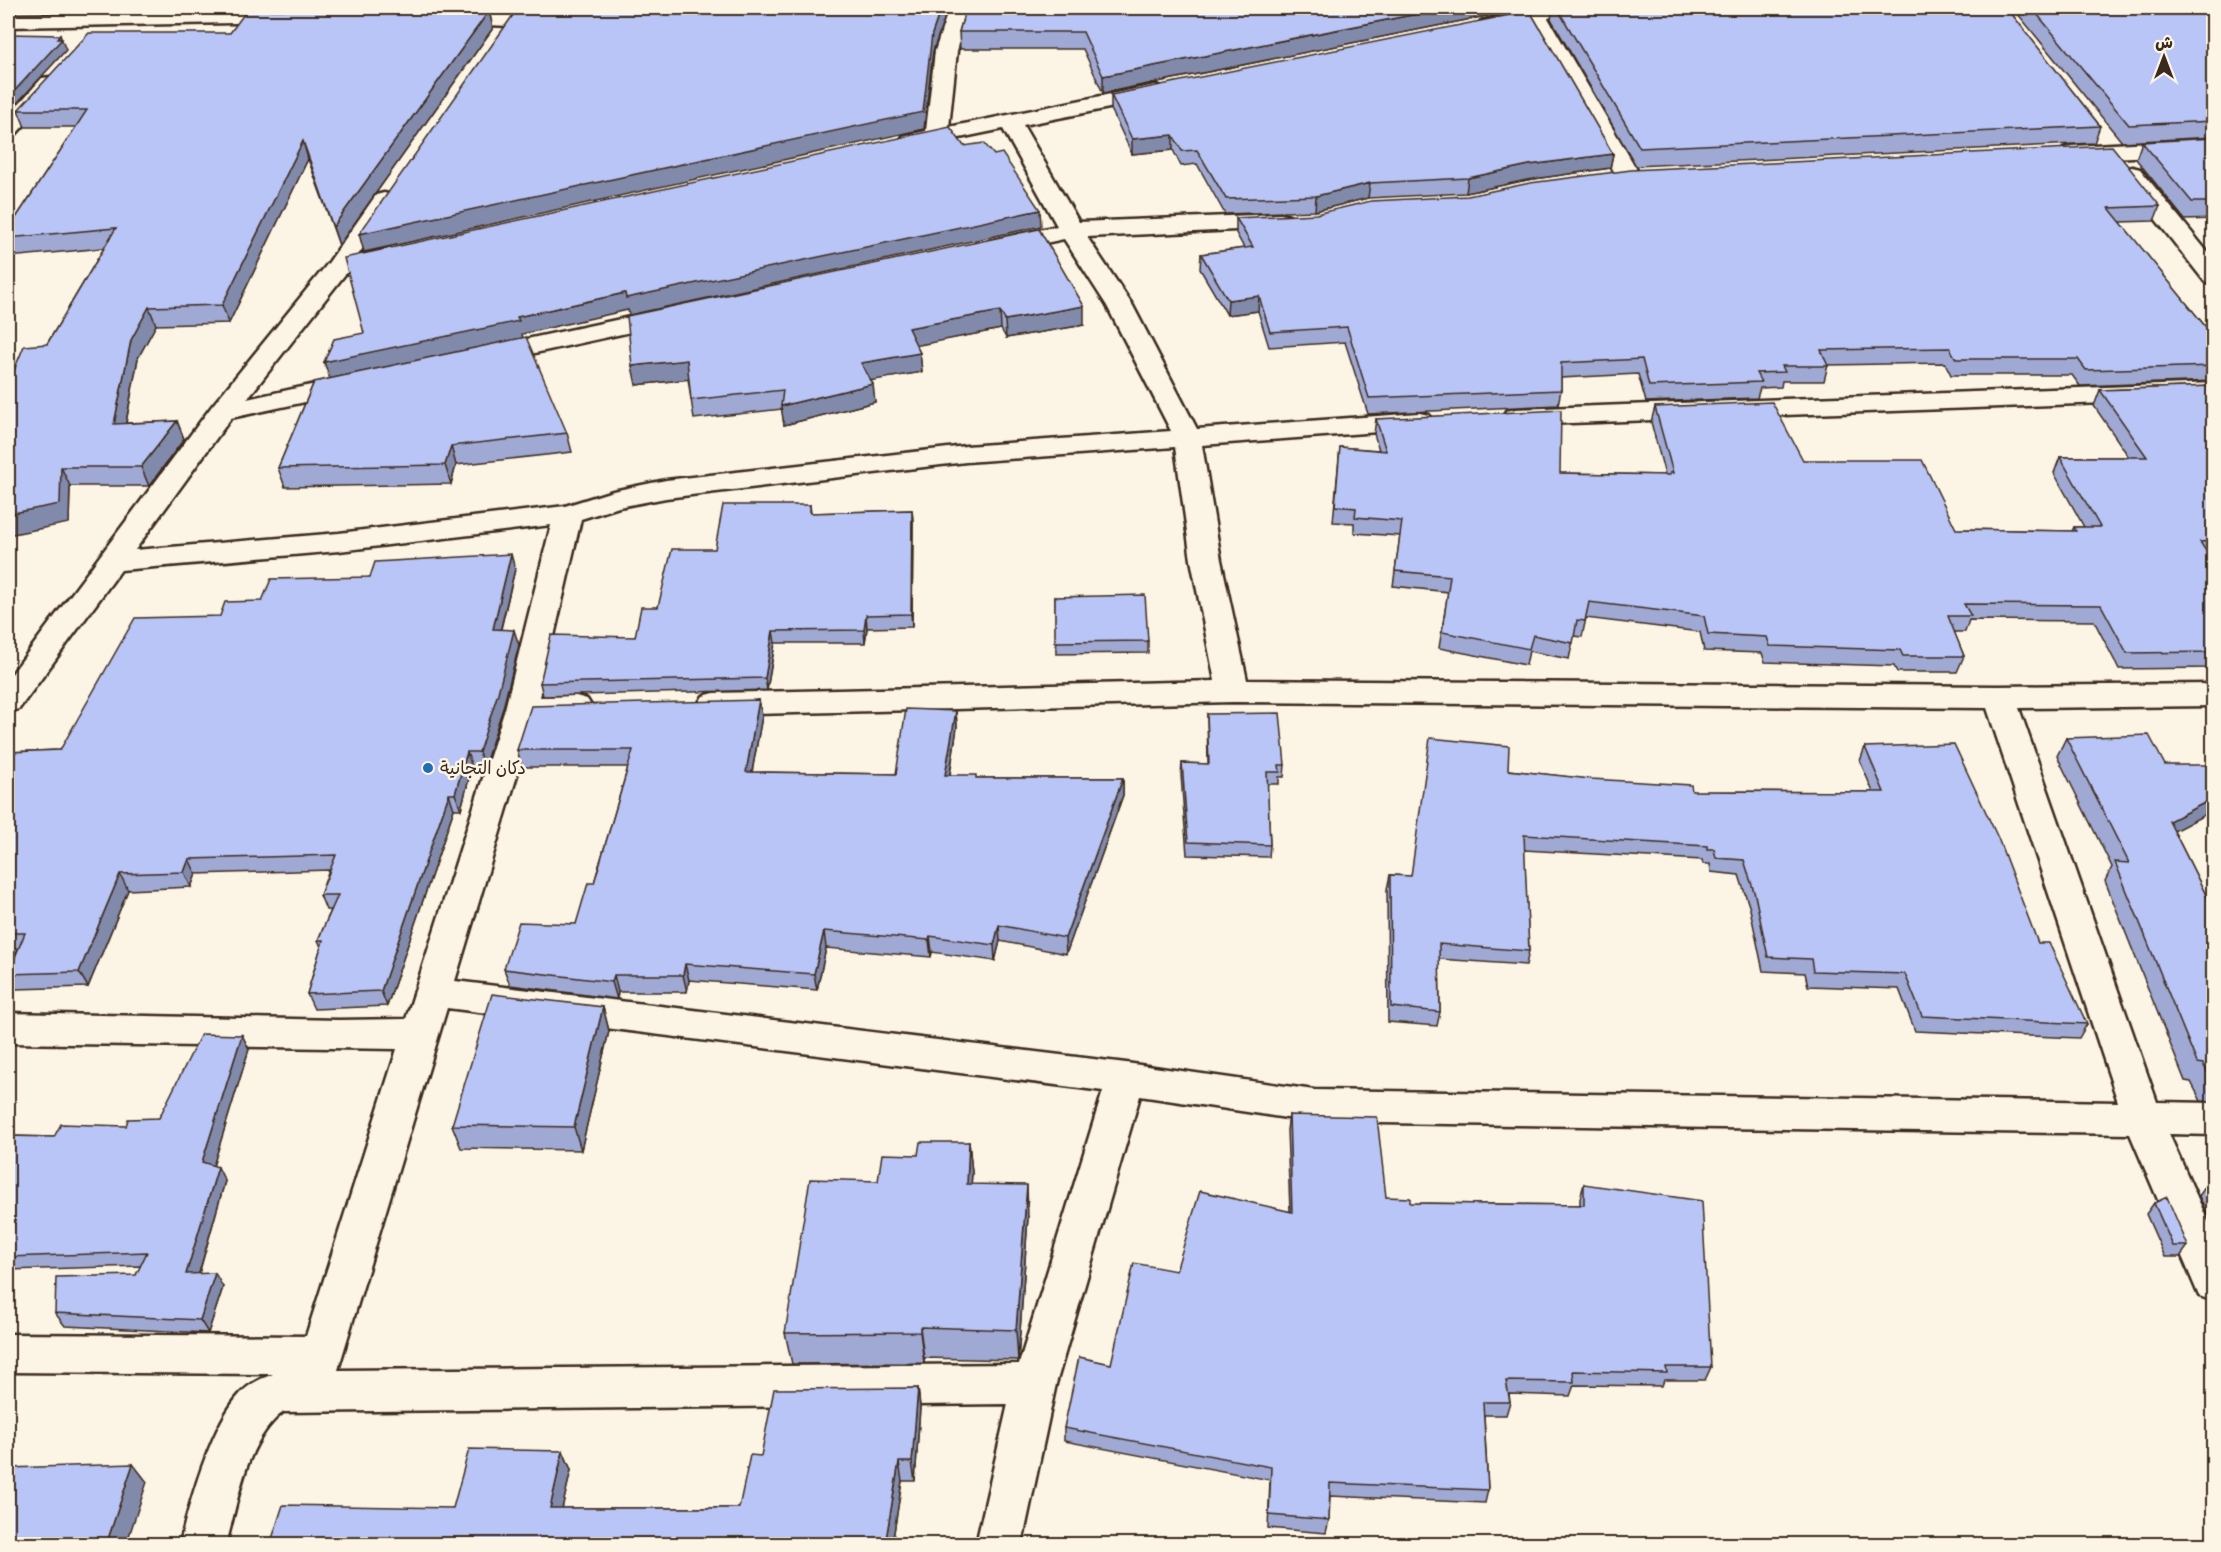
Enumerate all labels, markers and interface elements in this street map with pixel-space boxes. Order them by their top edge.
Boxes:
north arrow [2134,27,2194,87]
text: ش [2155,33,2173,52]
place label: دكان التجانية [440,757,526,779]
marker: دكان التجانية [421,761,435,775]

